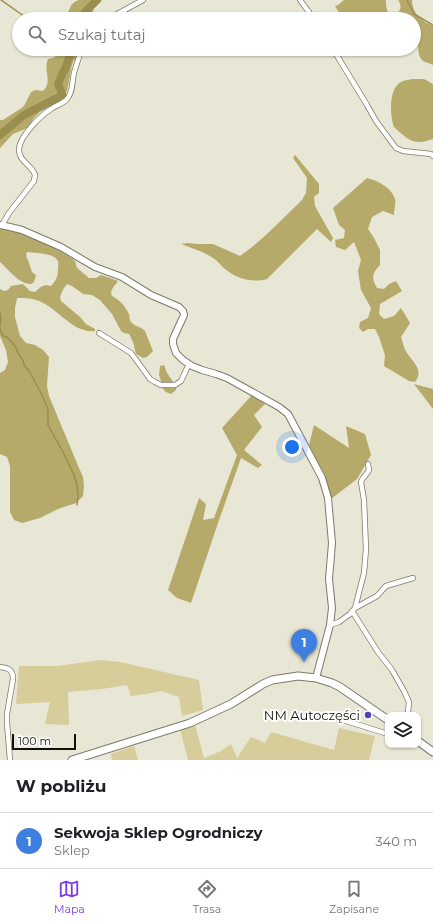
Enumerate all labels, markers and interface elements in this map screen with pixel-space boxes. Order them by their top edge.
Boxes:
search box [12,12,421,56]
icon: search [26,23,48,45]
text: Szukaj tutaj [58,25,146,44]
your location [282,437,302,457]
pin: 1 [291,629,317,662]
place label: NM Autoczęści [264,707,360,723]
marker: NM Autoczęści [363,710,373,720]
map controls [385,712,421,748]
button: layers [385,712,421,748]
scale bar [12,732,76,751]
text: 100 m [18,734,51,748]
text: W pobliżu [16,776,106,796]
text: Sekwoja Sklep Ogrodniczy [54,823,262,842]
text: 1 [26,833,32,849]
text: 340 m [375,833,417,849]
text: Sklep [54,842,90,858]
tab: Mapa [54,878,85,916]
tab: Trasa [193,878,221,916]
tab: Zapisane [329,878,379,916]

